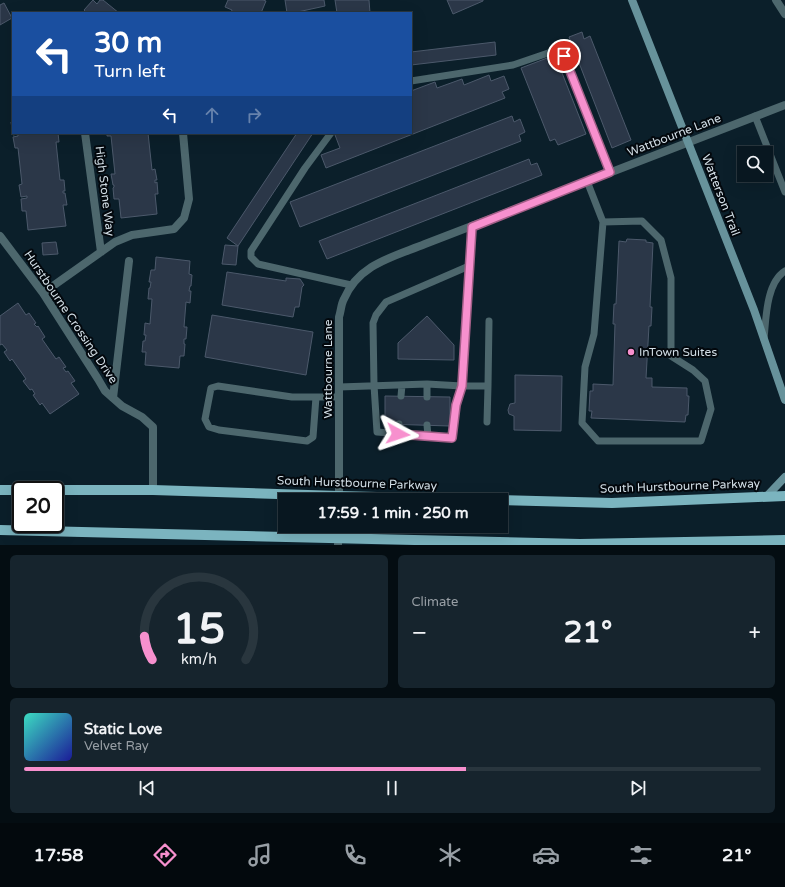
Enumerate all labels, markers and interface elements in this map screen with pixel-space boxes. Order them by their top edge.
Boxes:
text: 30 m [94,26,162,60]
icon: left [28,28,80,80]
pin [547,39,581,73]
icon: arrive [553,45,575,67]
text: Turn left [94,60,166,82]
icon: left [159,104,181,126]
icon: ahead [201,104,223,126]
icon: right [243,104,265,126]
street label: Wattbourne Lane [625,111,723,159]
street label: High Stone Way [93,145,118,237]
map controls [737,146,773,182]
button: search [737,146,773,182]
street label: Watterson Trail [699,152,743,238]
street label: Hurstbourne Crossing Drive [21,248,121,386]
street label: Wattbourne Lane [321,319,335,419]
place label: InTown Suites [639,345,717,359]
marker: InTown Suites [626,347,636,357]
position arrow [377,413,419,455]
street label: South Hurstbourne Parkway [277,473,438,493]
street label: South Hurstbourne Parkway [600,476,761,496]
speed limit sign: 20 [12,481,64,533]
text: 17:59 · 1 min · 250 m [318,504,468,522]
text: Climate [412,594,458,610]
text: 15 [173,604,225,654]
text: 21° [563,614,612,651]
text: − [412,620,427,646]
text: + [749,620,761,646]
text: km/h [181,650,217,667]
text: Static Love [84,720,162,738]
text: Velvet Ray [84,738,149,754]
icon: previous [136,777,158,799]
icon: pause [381,777,403,799]
icon: next [627,777,649,799]
icon: directions [151,841,179,869]
icon: music [246,841,274,869]
icon: phone [341,841,369,869]
icon: climate [436,841,464,869]
icon: car [532,841,560,869]
icon: filters [627,841,655,869]
text: 17:58 [34,844,84,866]
text: 21° [722,844,751,866]

